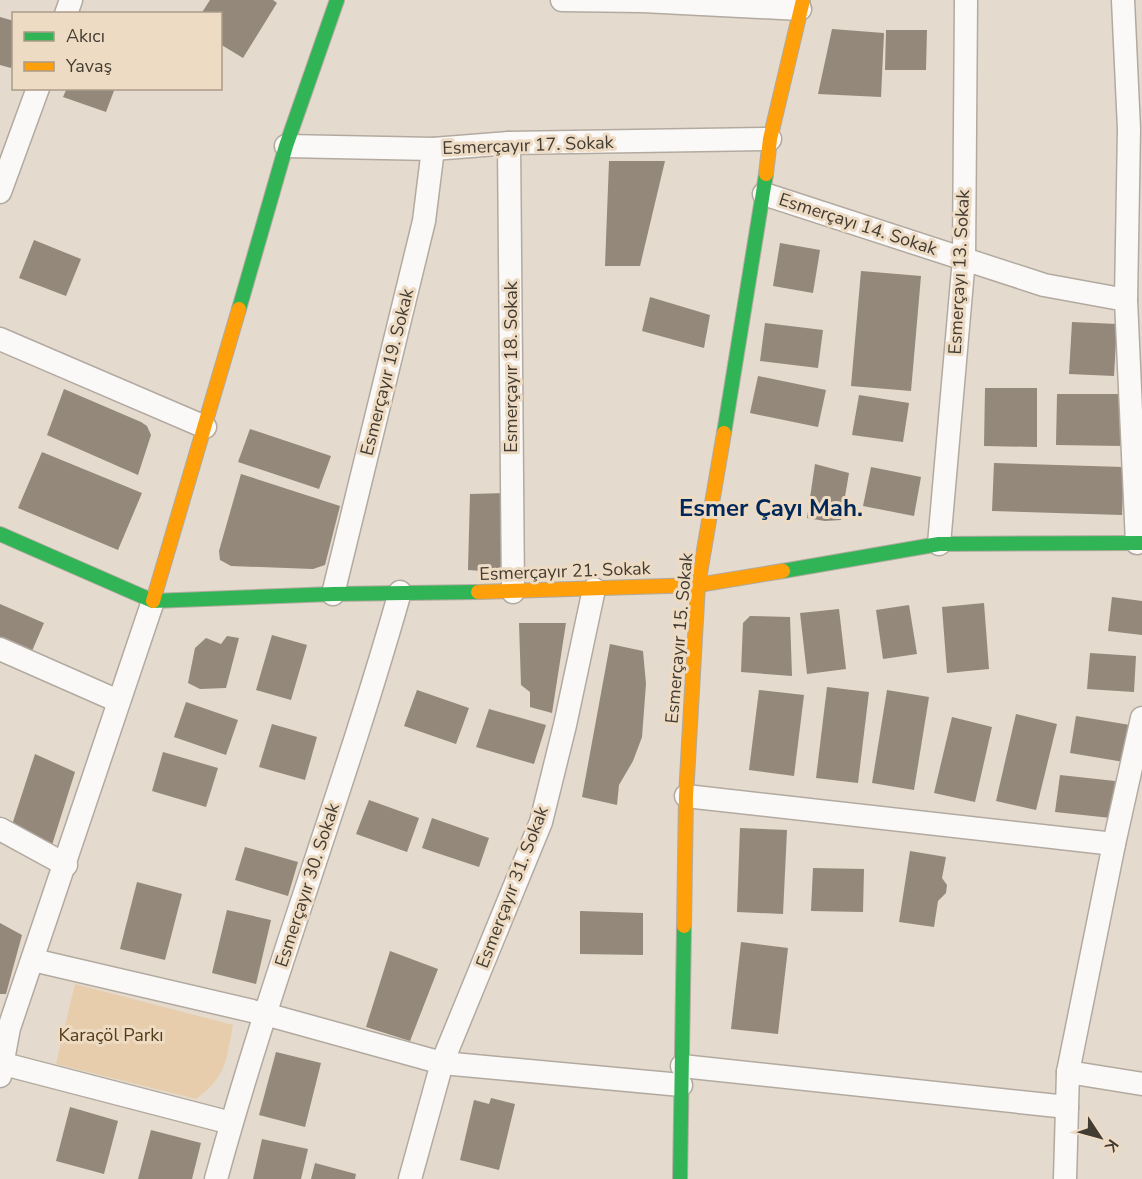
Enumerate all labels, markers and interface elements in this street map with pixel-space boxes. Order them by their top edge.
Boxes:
legend [12,12,222,90]
text: Akıcı [66,24,105,48]
text: Yavaş [65,54,112,78]
street label: Esmerçayır 17. Sokak [442,130,615,160]
street label: Esmerçayı 14. Sokak [776,187,941,261]
street label: Esmerçayı 13. Sokak [943,188,975,355]
street label: Esmerçayır 18. Sokak [499,280,523,453]
street label: Esmerçayır 19. Sokak [355,285,420,458]
district label: Esmer Çayı Mah. [679,492,863,524]
street label: Esmerçayır 15. Sokak [660,551,699,724]
street label: Esmerçayır 21. Sokak [479,556,652,586]
street label: Esmerçayır 30. Sokak [269,799,345,970]
street label: Esmerçayır 31. Sokak [470,802,554,971]
park label: Karaçöl Parkı [59,1023,163,1047]
north arrow [1070,1107,1130,1167]
text: K [1098,1134,1123,1157]

